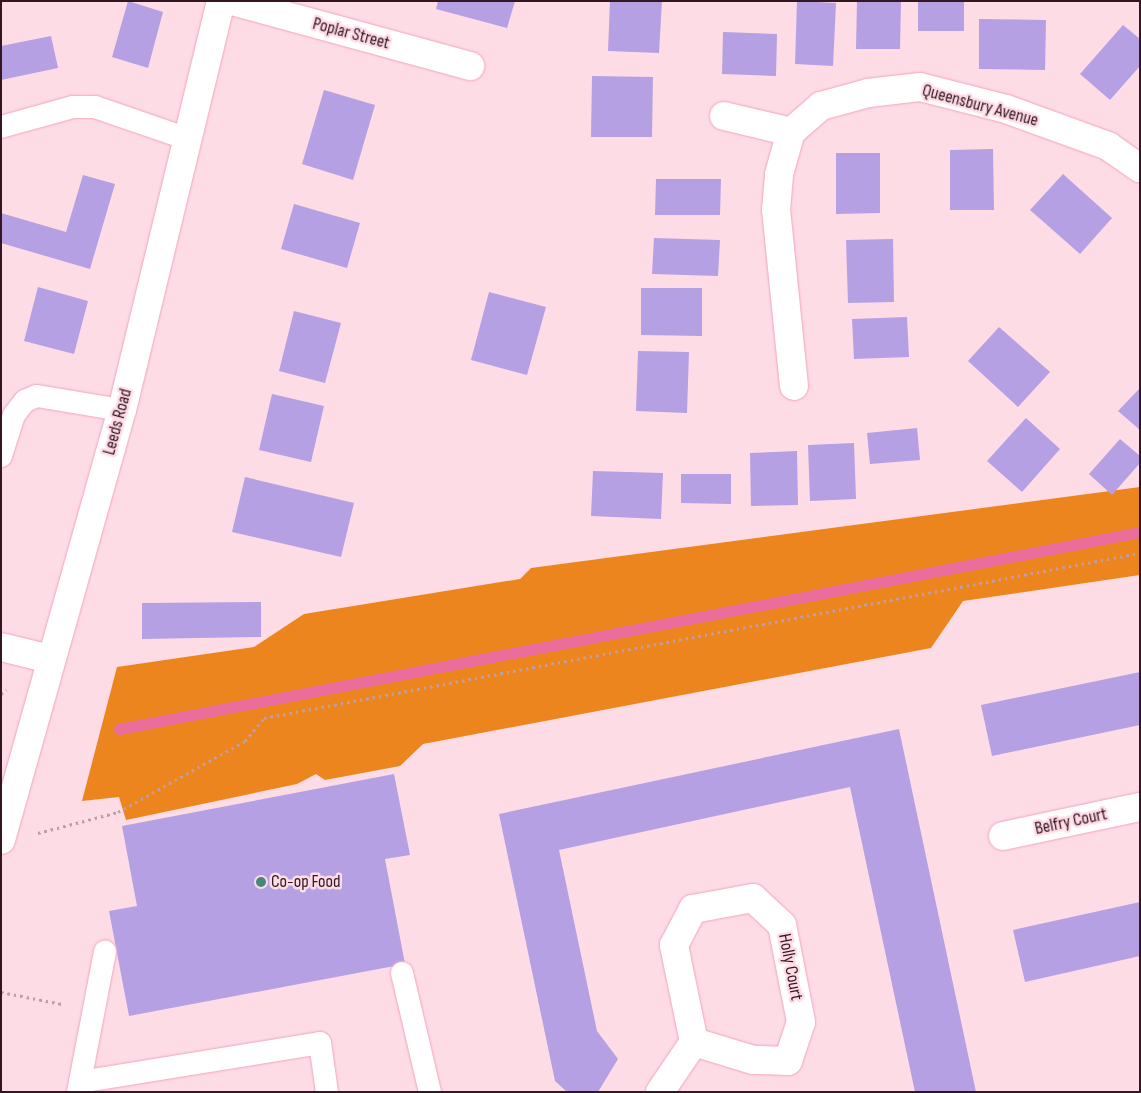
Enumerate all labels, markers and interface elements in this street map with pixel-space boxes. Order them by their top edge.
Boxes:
street label: Poplar Street [310,13,392,55]
street label: Queensbury Avenue [920,80,1040,132]
street label: Leeds Road [99,386,137,458]
street label: Belfry Court [1033,804,1109,840]
place label: Co-op Food [271,871,340,893]
marker: Co-op Food [255,876,267,888]
street label: Holly Court [773,932,807,1002]

